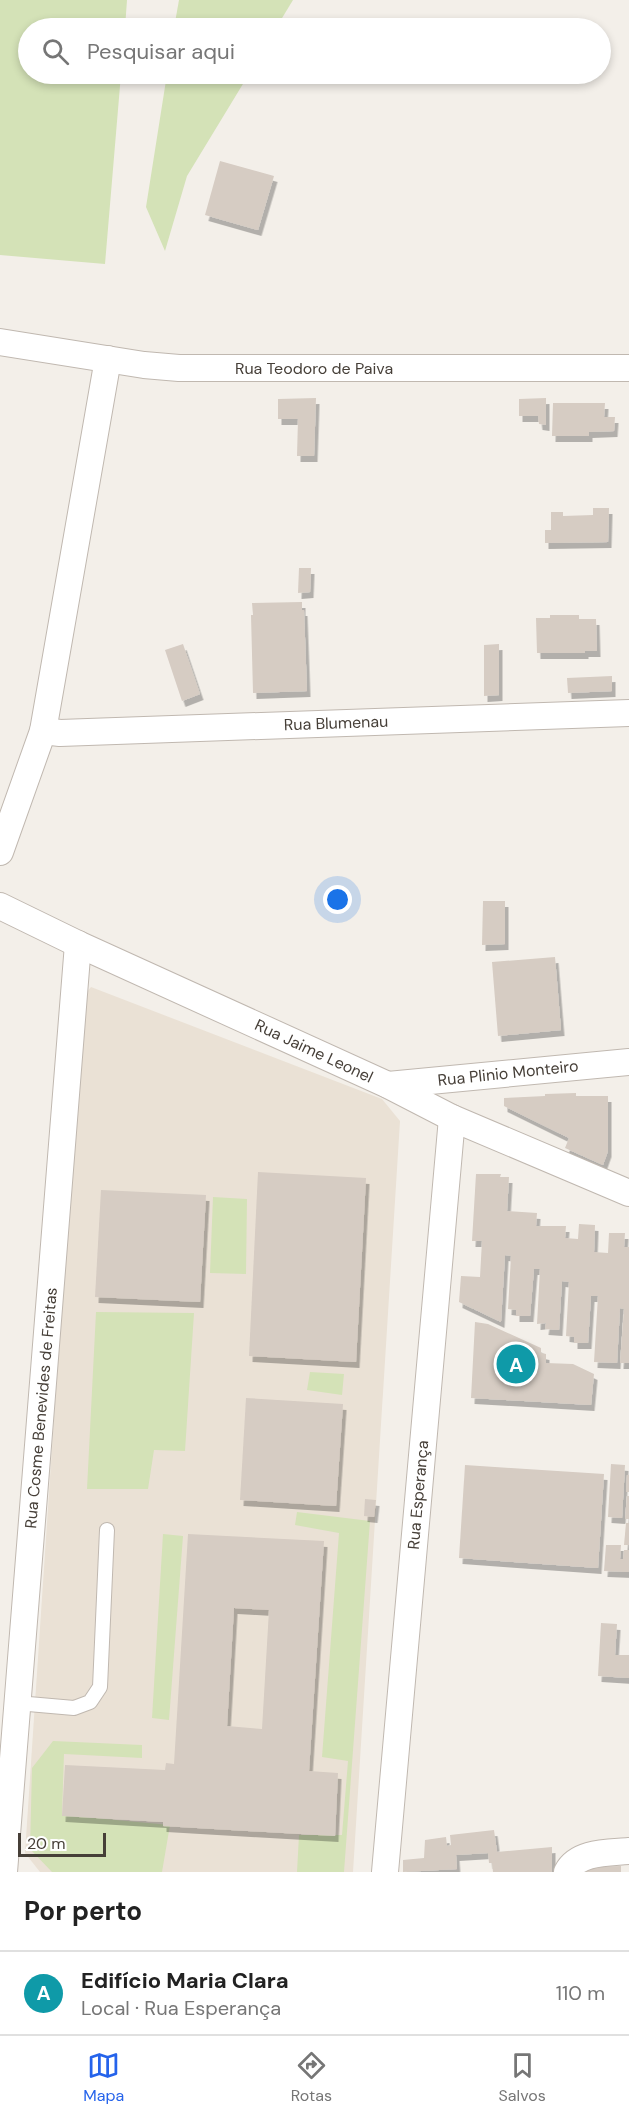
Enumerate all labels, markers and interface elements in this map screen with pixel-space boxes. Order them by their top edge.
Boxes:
search box [18,18,611,84]
icon: search [39,35,72,68]
text: Pesquisar aqui [87,37,235,66]
street label: Rua Teodoro de Paiva [235,358,393,379]
street label: Rua Blumenau [283,711,389,735]
your location [323,885,352,914]
street label: Rua Jaime Leonel [251,1014,377,1088]
street label: Rua Plinio Monteiro [437,1055,579,1091]
street label: Rua Cosme Benevides de Freitas [20,1286,62,1530]
pin: A [496,1342,536,1386]
street label: Rua Esperança [403,1440,433,1550]
scale bar [18,1830,106,1858]
text: 20 m [27,1833,66,1854]
text: Por perto [24,1894,142,1928]
text: Edifício Maria Clara [81,1966,289,1995]
text: A [36,1980,51,2006]
text: 110 m [556,1980,605,2006]
text: Local · Rua Esperança [81,1995,281,2021]
tab: Mapa [83,2049,124,2106]
tab: Rotas [291,2049,332,2106]
tab: Salvos [499,2049,546,2106]

